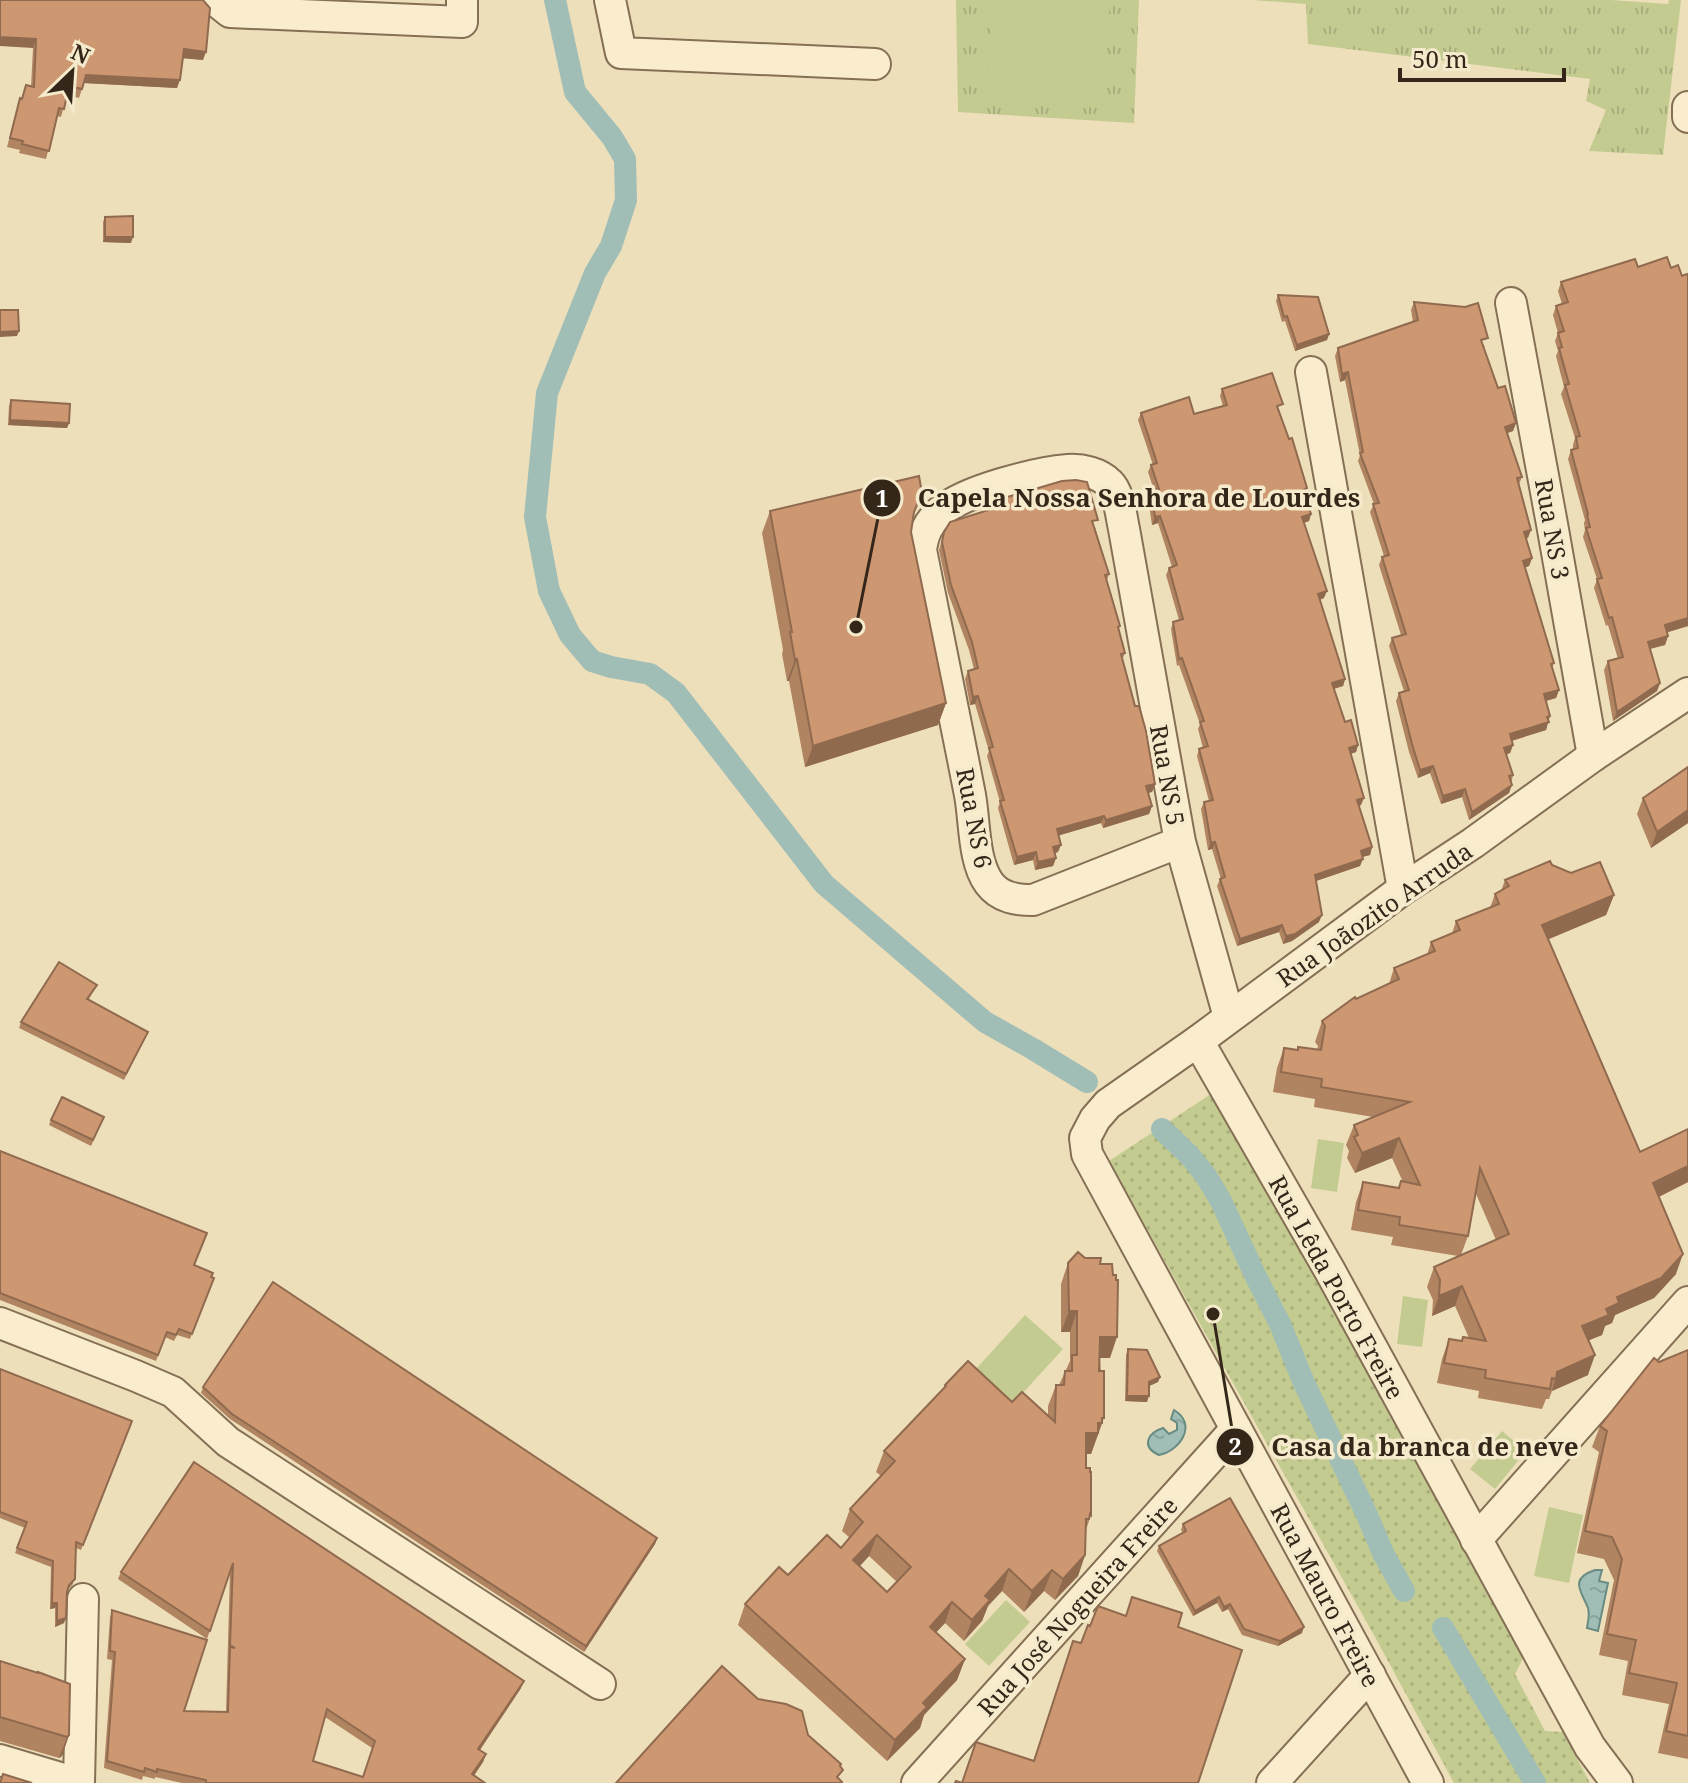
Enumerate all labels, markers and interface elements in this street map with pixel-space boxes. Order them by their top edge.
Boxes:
north arrow [32,32,112,112]
scale bar [1400,32,1564,82]
text: N [67,36,95,70]
text: 50 m [1412,42,1468,75]
callout: Capela Nossa Senhora de Lourdes [862,473,1376,523]
street label: Rua NS 3 [1528,476,1578,582]
text: Capela Nossa Senhora de Lourdes [918,479,1360,515]
text: 1 [875,481,889,514]
street label: Rua NS 5 [1143,722,1193,828]
street label: Rua NS 6 [949,765,1001,871]
street label: Rua Joãozito Arruda [1270,834,1478,994]
street label: Rua Lêda Porto Freire [1262,1169,1412,1405]
callout: Casa da branca de neve [1215,1422,1595,1472]
text: Casa da branca de neve [1271,1428,1579,1464]
text: 2 [1228,1429,1242,1462]
street label: Rua José Nogueira Freire [970,1489,1184,1723]
street label: Rua Mauro Freire [1264,1497,1388,1693]

